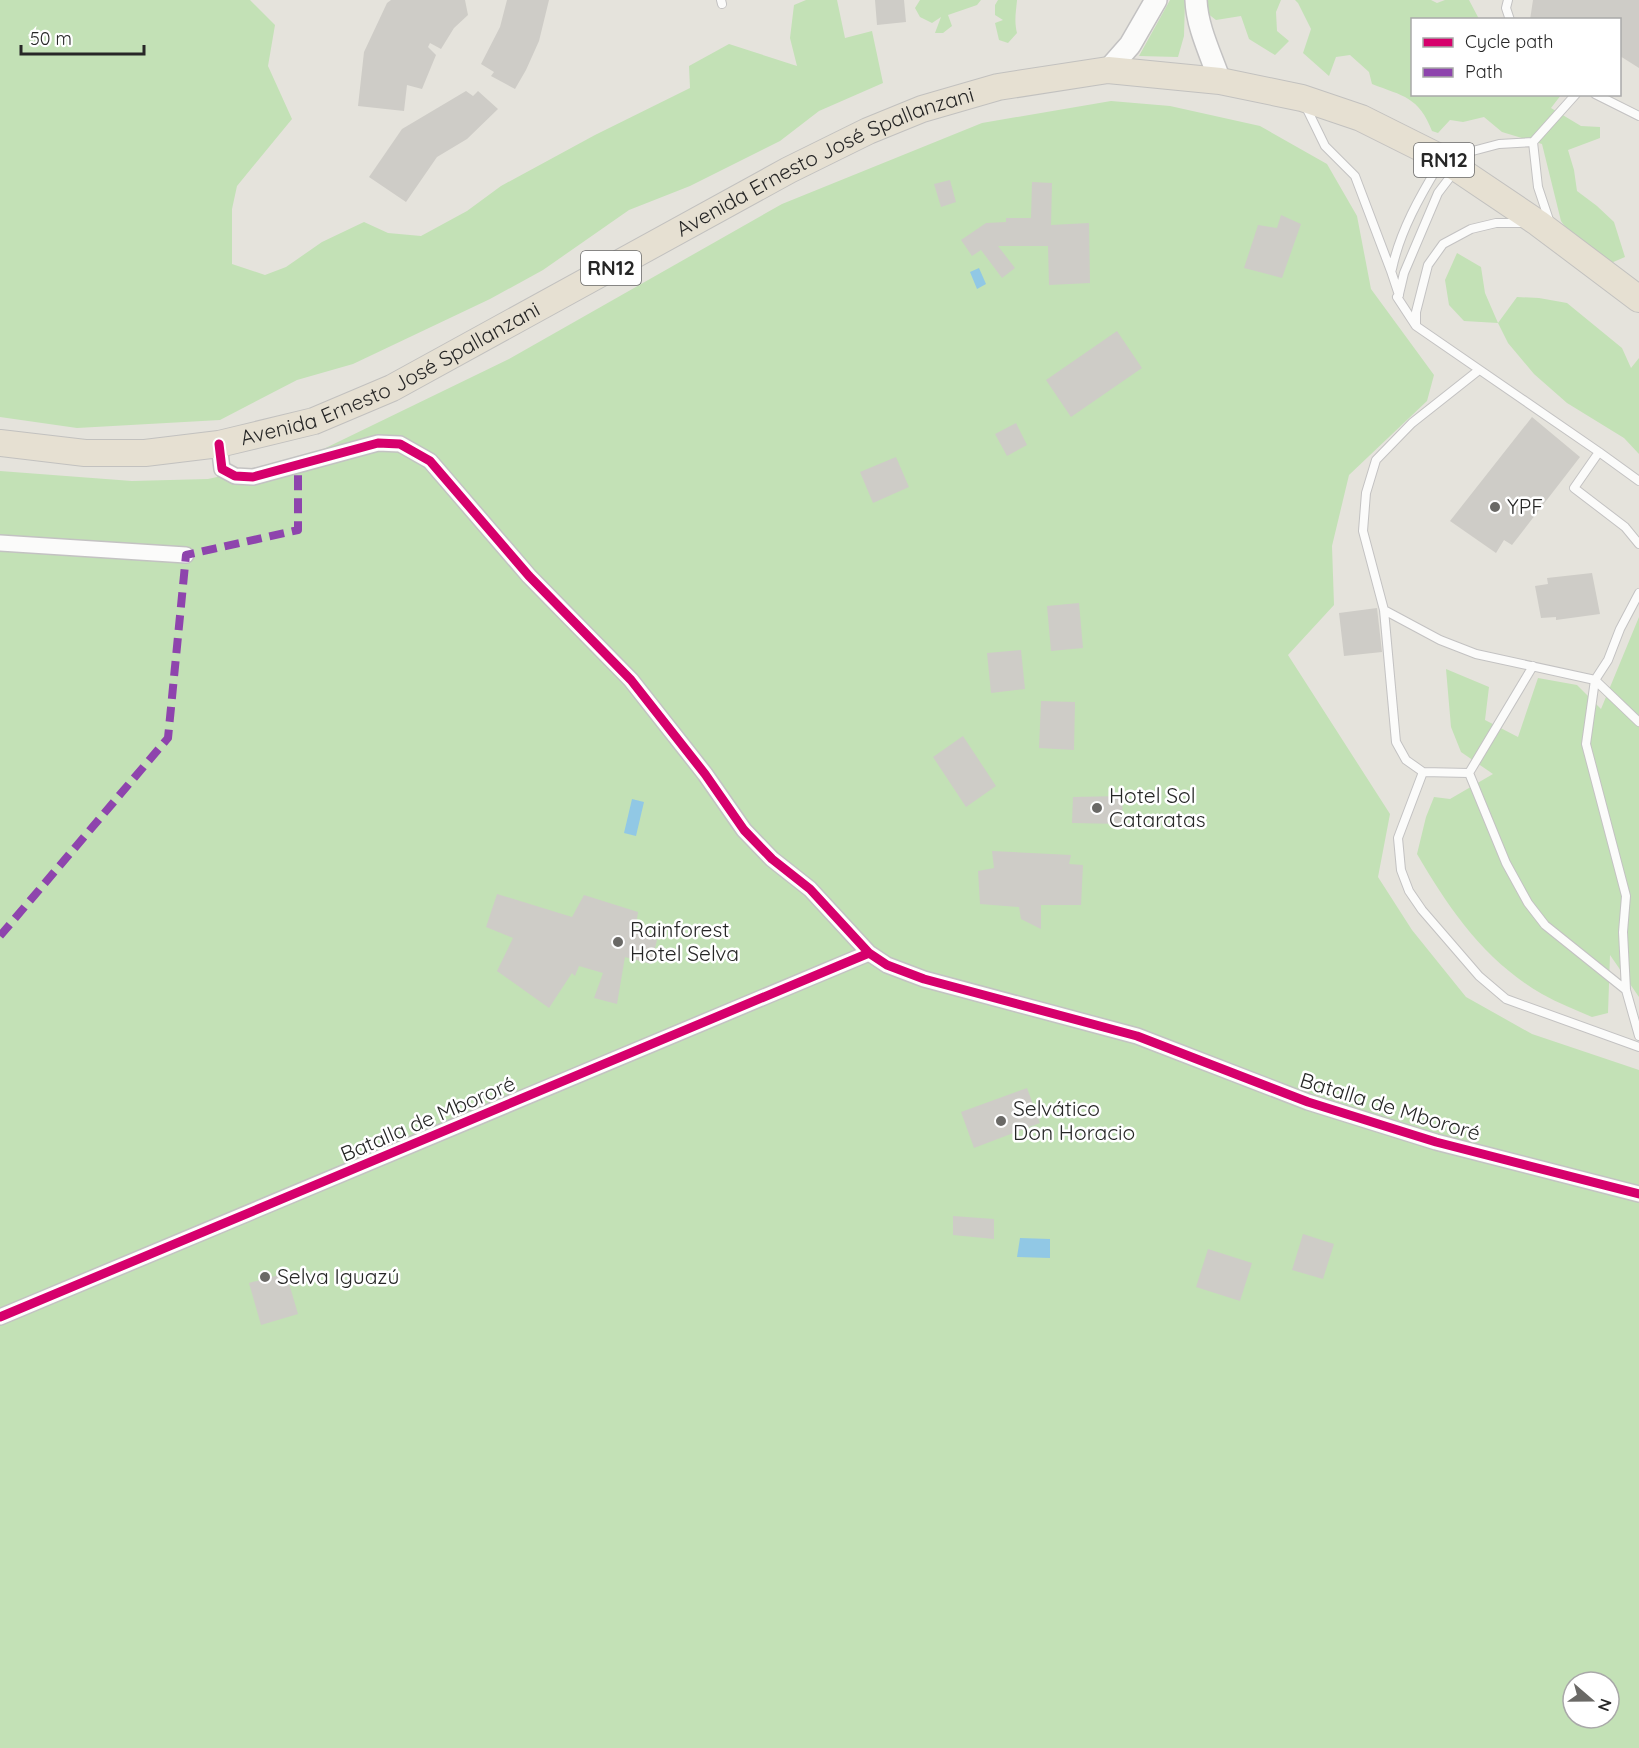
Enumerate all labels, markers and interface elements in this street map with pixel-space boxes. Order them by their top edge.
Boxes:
scale bar [21,18,144,56]
legend [1411,18,1621,96]
text: 50 m [30,27,72,50]
text: Cycle path [1465,30,1553,53]
text: Path [1465,60,1503,83]
street label: Avenida Ernesto José Spallanzani [671,81,977,242]
road number: RN12 [1414,143,1474,177]
road number: RN12 [581,251,641,285]
street label: Avenida Ernesto José Spallanzani [238,295,544,450]
place label: YPF [1507,493,1543,519]
marker: YPF [1488,500,1502,514]
place label: Hotel Sol Cataratas [1109,782,1206,832]
marker: Hotel Sol Cataratas [1090,801,1104,815]
place label: Rainforest Hotel Selva [630,916,739,966]
marker: Rainforest Hotel Selva [611,935,625,949]
street label: Batalla de Mbororé [1297,1066,1484,1146]
street label: Batalla de Mbororé [336,1070,519,1167]
place label: Selvático Don Horacio [1013,1095,1135,1145]
marker: Selvático Don Horacio [994,1114,1008,1128]
place label: Selva Iguazú [277,1263,399,1289]
marker: Selva Iguazú [258,1270,272,1284]
north arrow [1561,1670,1621,1730]
text: N [1594,1696,1617,1714]

